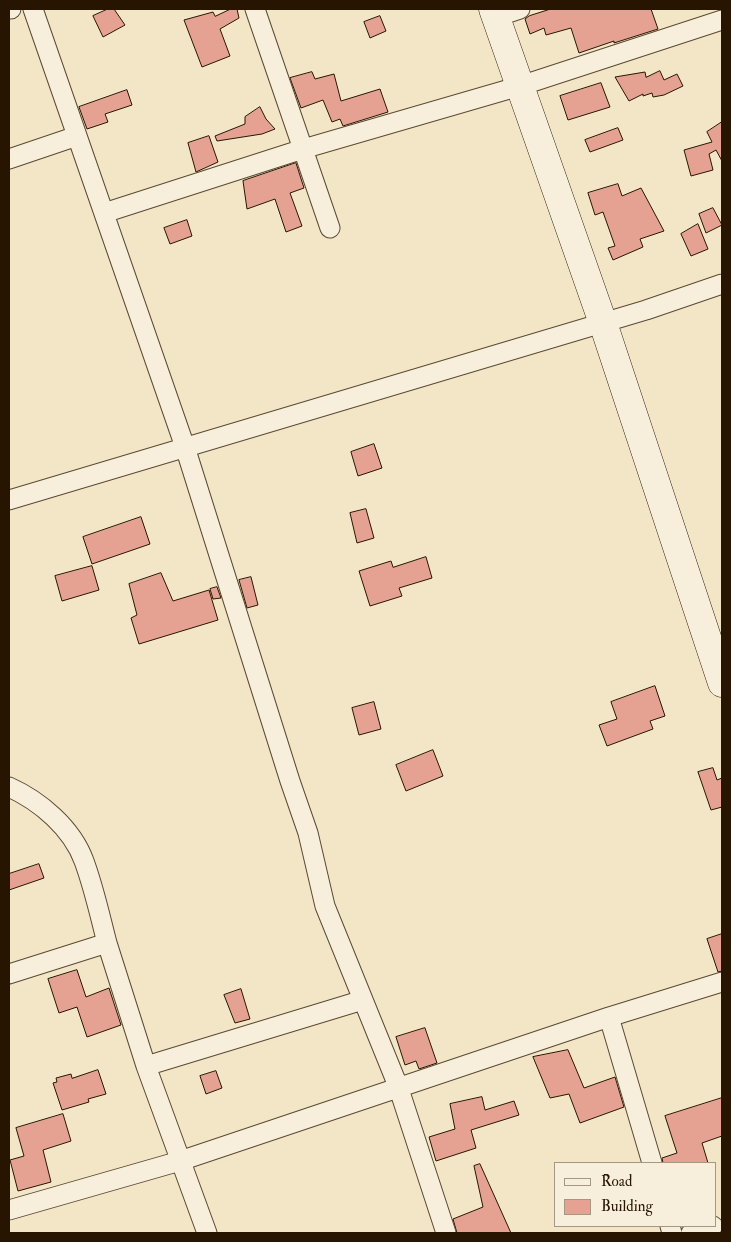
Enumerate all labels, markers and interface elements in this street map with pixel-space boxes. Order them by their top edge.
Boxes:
legend [554,1162,716,1227]
text: Road [601,1172,632,1191]
text: Building [601,1197,653,1216]

